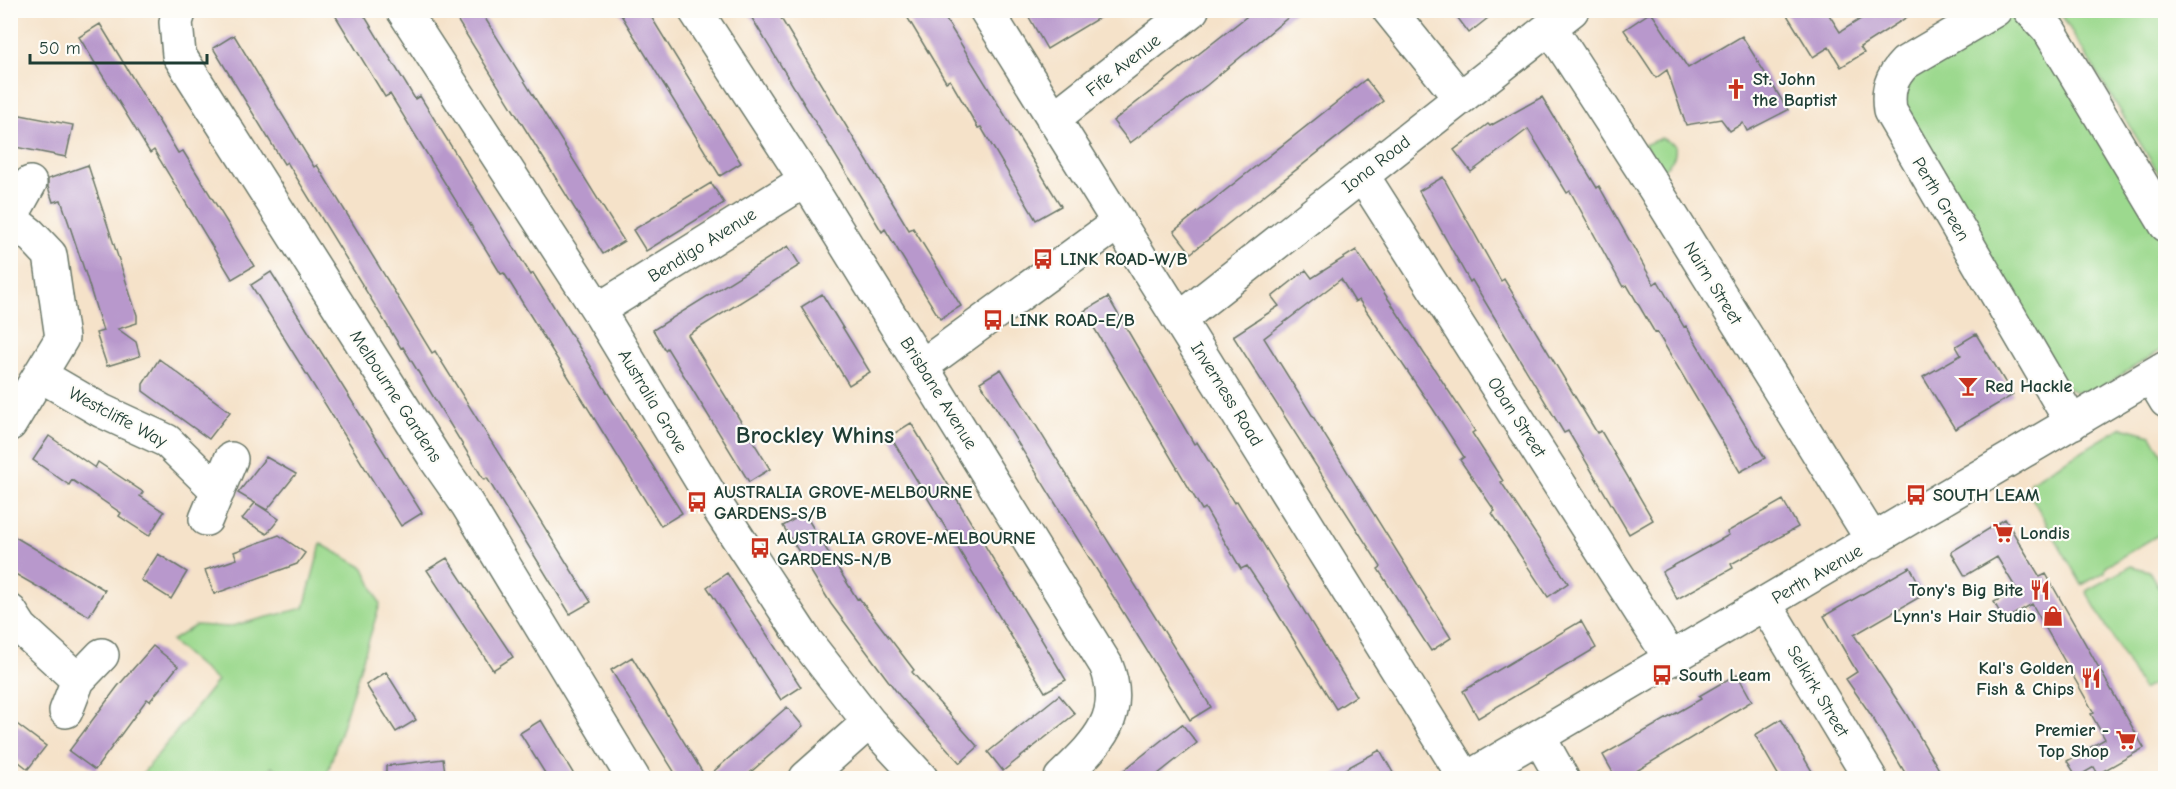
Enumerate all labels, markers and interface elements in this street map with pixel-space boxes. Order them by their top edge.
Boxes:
scale bar [30,27,207,65]
street label: Fife Avenue [1082,30,1165,101]
text: 50 m [39,38,81,59]
place label: St. John the Baptist [1752,69,1838,111]
church icon: St. John the Baptist [1724,77,1748,101]
street label: Iona Road [1338,131,1415,198]
street label: Perth Green [1907,154,1974,245]
street label: Bendigo Avenue [644,204,760,287]
street label: Nairn Street [1679,238,1747,329]
bus stop icon: LINK ROAD-W/B [1031,247,1055,271]
place label: LINK ROAD-W/B [1060,249,1187,270]
bus stop icon: LINK ROAD-E/B [981,308,1005,332]
place label: LINK ROAD-E/B [1010,310,1135,331]
street label: Melbourne Gardens [345,326,446,466]
street label: Brisbane Avenue [896,333,982,453]
street label: Inverness Road [1186,338,1267,450]
street label: Australia Grove [613,346,692,457]
street label: Oban Street [1483,373,1551,462]
bar icon: Red Hackle [1956,374,1980,398]
place label: Red Hackle [1985,376,2073,397]
street label: Westcliffe Way [65,383,172,453]
district label: Brockley Whins [736,421,894,449]
place label: AUSTRALIA GROVE-MELBOURNE GARDENS-S/B [714,482,973,524]
bus stop icon: SOUTH LEAM [1904,483,1928,507]
place label: SOUTH LEAM [1933,485,2039,506]
bus stop icon: AUSTRALIA GROVE-MELBOURNE GARDENS-S/B [685,490,709,514]
supermarket icon: Londis [1991,521,2015,545]
place label: Londis [2020,523,2070,544]
place label: AUSTRALIA GROVE-MELBOURNE GARDENS-N/B [777,528,1036,570]
bus stop icon: AUSTRALIA GROVE-MELBOURNE GARDENS-N/B [748,536,772,560]
street label: Perth Avenue [1768,540,1866,609]
restaurant icon: Tony's Big Bite [2028,578,2052,602]
place label: Tony's Big Bite [1909,580,2023,601]
shop icon: Lynn's Hair Studio [2041,604,2065,628]
place label: Lynn's Hair Studio [1893,606,2036,627]
street label: Selkirk Street [1782,642,1853,741]
place label: Kal's Golden Fish & Chips [1976,658,2074,700]
bus stop icon: South Leam [1650,663,1674,687]
place label: South Leam [1679,665,1771,686]
restaurant icon: Kal's Golden Fish & Chips [2079,666,2103,690]
place label: Premier - Top Shop [2035,720,2109,762]
supermarket icon: Premier - Top Shop [2114,728,2138,752]

